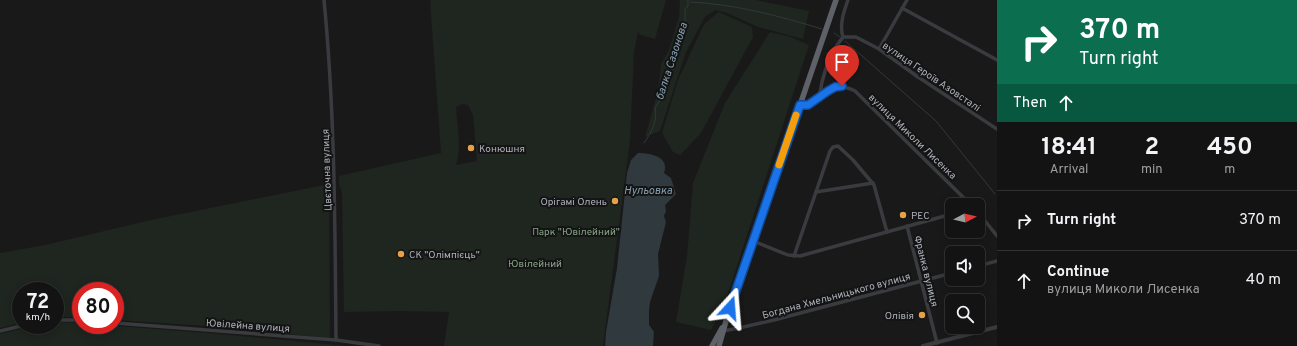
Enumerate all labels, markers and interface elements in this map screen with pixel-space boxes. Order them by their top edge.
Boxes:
text: 370 m [1079,13,1160,49]
icon: right [1013,16,1065,68]
water label: балка Сазонова [653,21,691,102]
street label: вулиця Героїв Азовсталі [880,40,983,115]
pin [825,45,859,86]
text: Turn right [1079,48,1159,71]
icon: arrive [831,51,853,73]
street label: вулиця Миколи Лисенка [865,92,959,183]
icon: ahead [1055,92,1077,114]
text: Then [1013,94,1047,113]
street label: Цвєточна вулиця [320,129,335,211]
text: 18:41 [1041,133,1097,163]
text: 2 [1145,133,1159,163]
text: 450 [1207,133,1253,163]
marker: Конюшня [466,143,476,153]
place label: Конюшня [479,143,525,156]
text: Arrival [1050,162,1088,178]
text: min [1141,162,1163,178]
text: m [1224,162,1235,178]
water label: Нульовка [624,184,673,198]
place label: Орігамі Олень [540,196,607,209]
marker: Орігамі Олень [610,196,620,206]
north arrow [945,198,985,238]
map controls [945,198,985,334]
marker: РЕС [898,210,908,220]
place label: РЕС [911,210,930,223]
icon: right [1013,210,1035,232]
text: Turn right [1047,211,1116,230]
text: 370 m [1239,211,1281,230]
park label: Парк "Ювілейний" [532,226,620,239]
street label: Франка вулиця [910,235,941,308]
button: sound [945,246,985,286]
marker: СК "Олімпієць" [396,249,406,259]
place label: СК "Олімпієць" [409,249,480,262]
park label: Ювілейний [508,258,562,271]
text: Continue [1047,263,1109,282]
street label: Богдана Хмельницького вулиця [761,270,912,323]
icon: ahead [1013,270,1035,292]
text: 40 m [1246,271,1281,290]
speed limit sign: 80 [72,282,124,334]
text: вулиця Миколи Лисенка [1047,282,1200,298]
position arrow [709,287,751,329]
text: 72 [27,290,49,316]
button: search [945,294,985,334]
place label: Олівія [885,310,914,323]
marker: Олівія [917,310,927,320]
text: km/h [26,311,50,324]
street label: Ювілейна вулиця [205,317,290,336]

